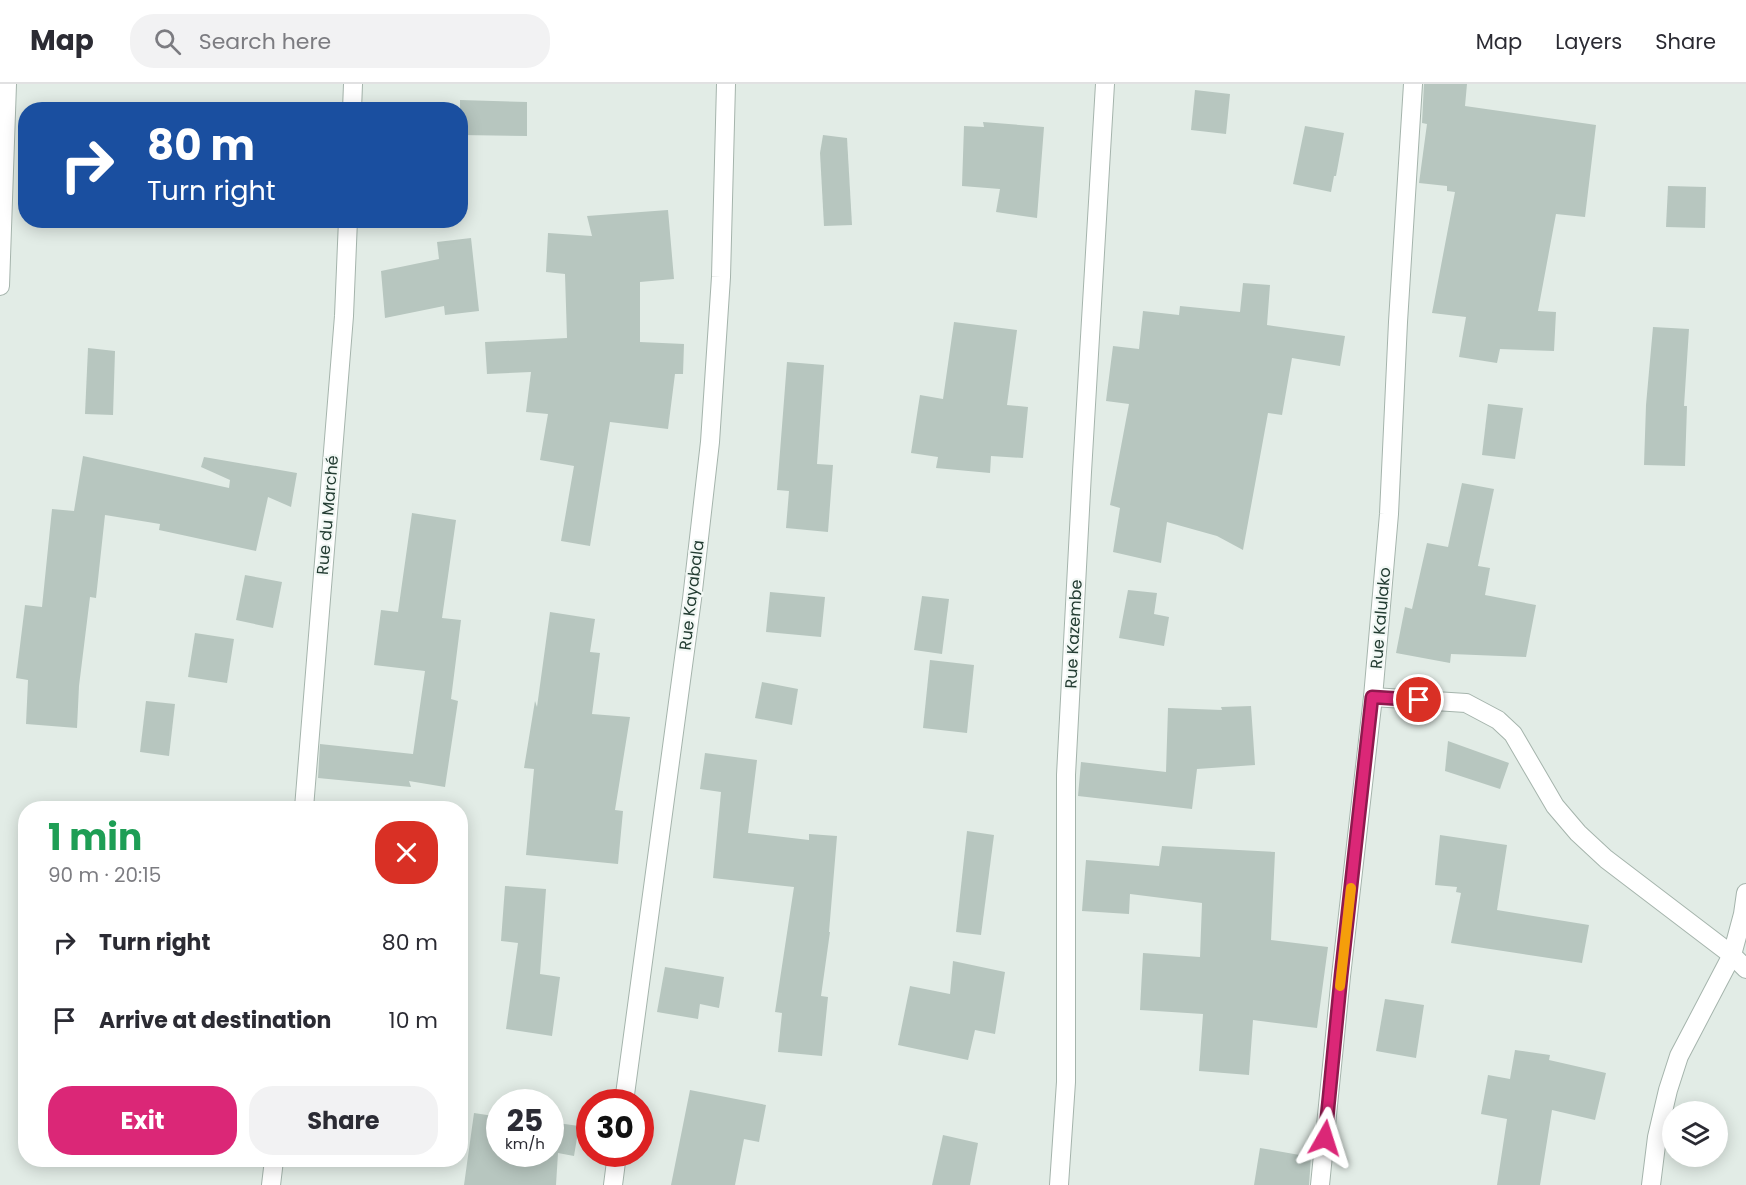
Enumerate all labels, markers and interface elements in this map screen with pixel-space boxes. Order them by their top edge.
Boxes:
search box [130,14,550,68]
text: Map [30,21,94,60]
icon: search [151,25,184,58]
text: Search here [199,26,331,57]
text: Map [1476,27,1522,56]
text: Layers [1555,27,1622,56]
text: Share [1655,27,1716,56]
text: 80 m [147,116,255,175]
icon: right [48,126,126,204]
text: Turn right [147,172,276,209]
street label: Rue du Marché [311,454,344,576]
street label: Rue Kayabala [673,539,710,651]
street label: Rue Kalulako [1365,566,1396,670]
street label: Rue Kazembe [1059,579,1088,689]
pin [1393,674,1444,725]
icon: arrive [1402,683,1435,716]
text: 1 min [48,812,142,863]
button: close [375,821,438,884]
text: 90 m · 20:15 [48,861,161,889]
icon: right [48,926,81,959]
text: Turn right [99,927,210,958]
text: 80 m [382,927,438,958]
icon: arrive [48,1004,81,1037]
text: Arrive at destination [99,1005,331,1036]
text: 10 m [389,1005,438,1036]
button: Exit [48,1086,237,1155]
button: Share [249,1086,438,1155]
speed limit sign: 30 [576,1089,654,1167]
text: 25 [507,1099,543,1142]
map controls [1662,1101,1728,1167]
button: layers [1662,1101,1728,1167]
position arrow [1293,1106,1357,1170]
text: km/h [505,1133,545,1154]

